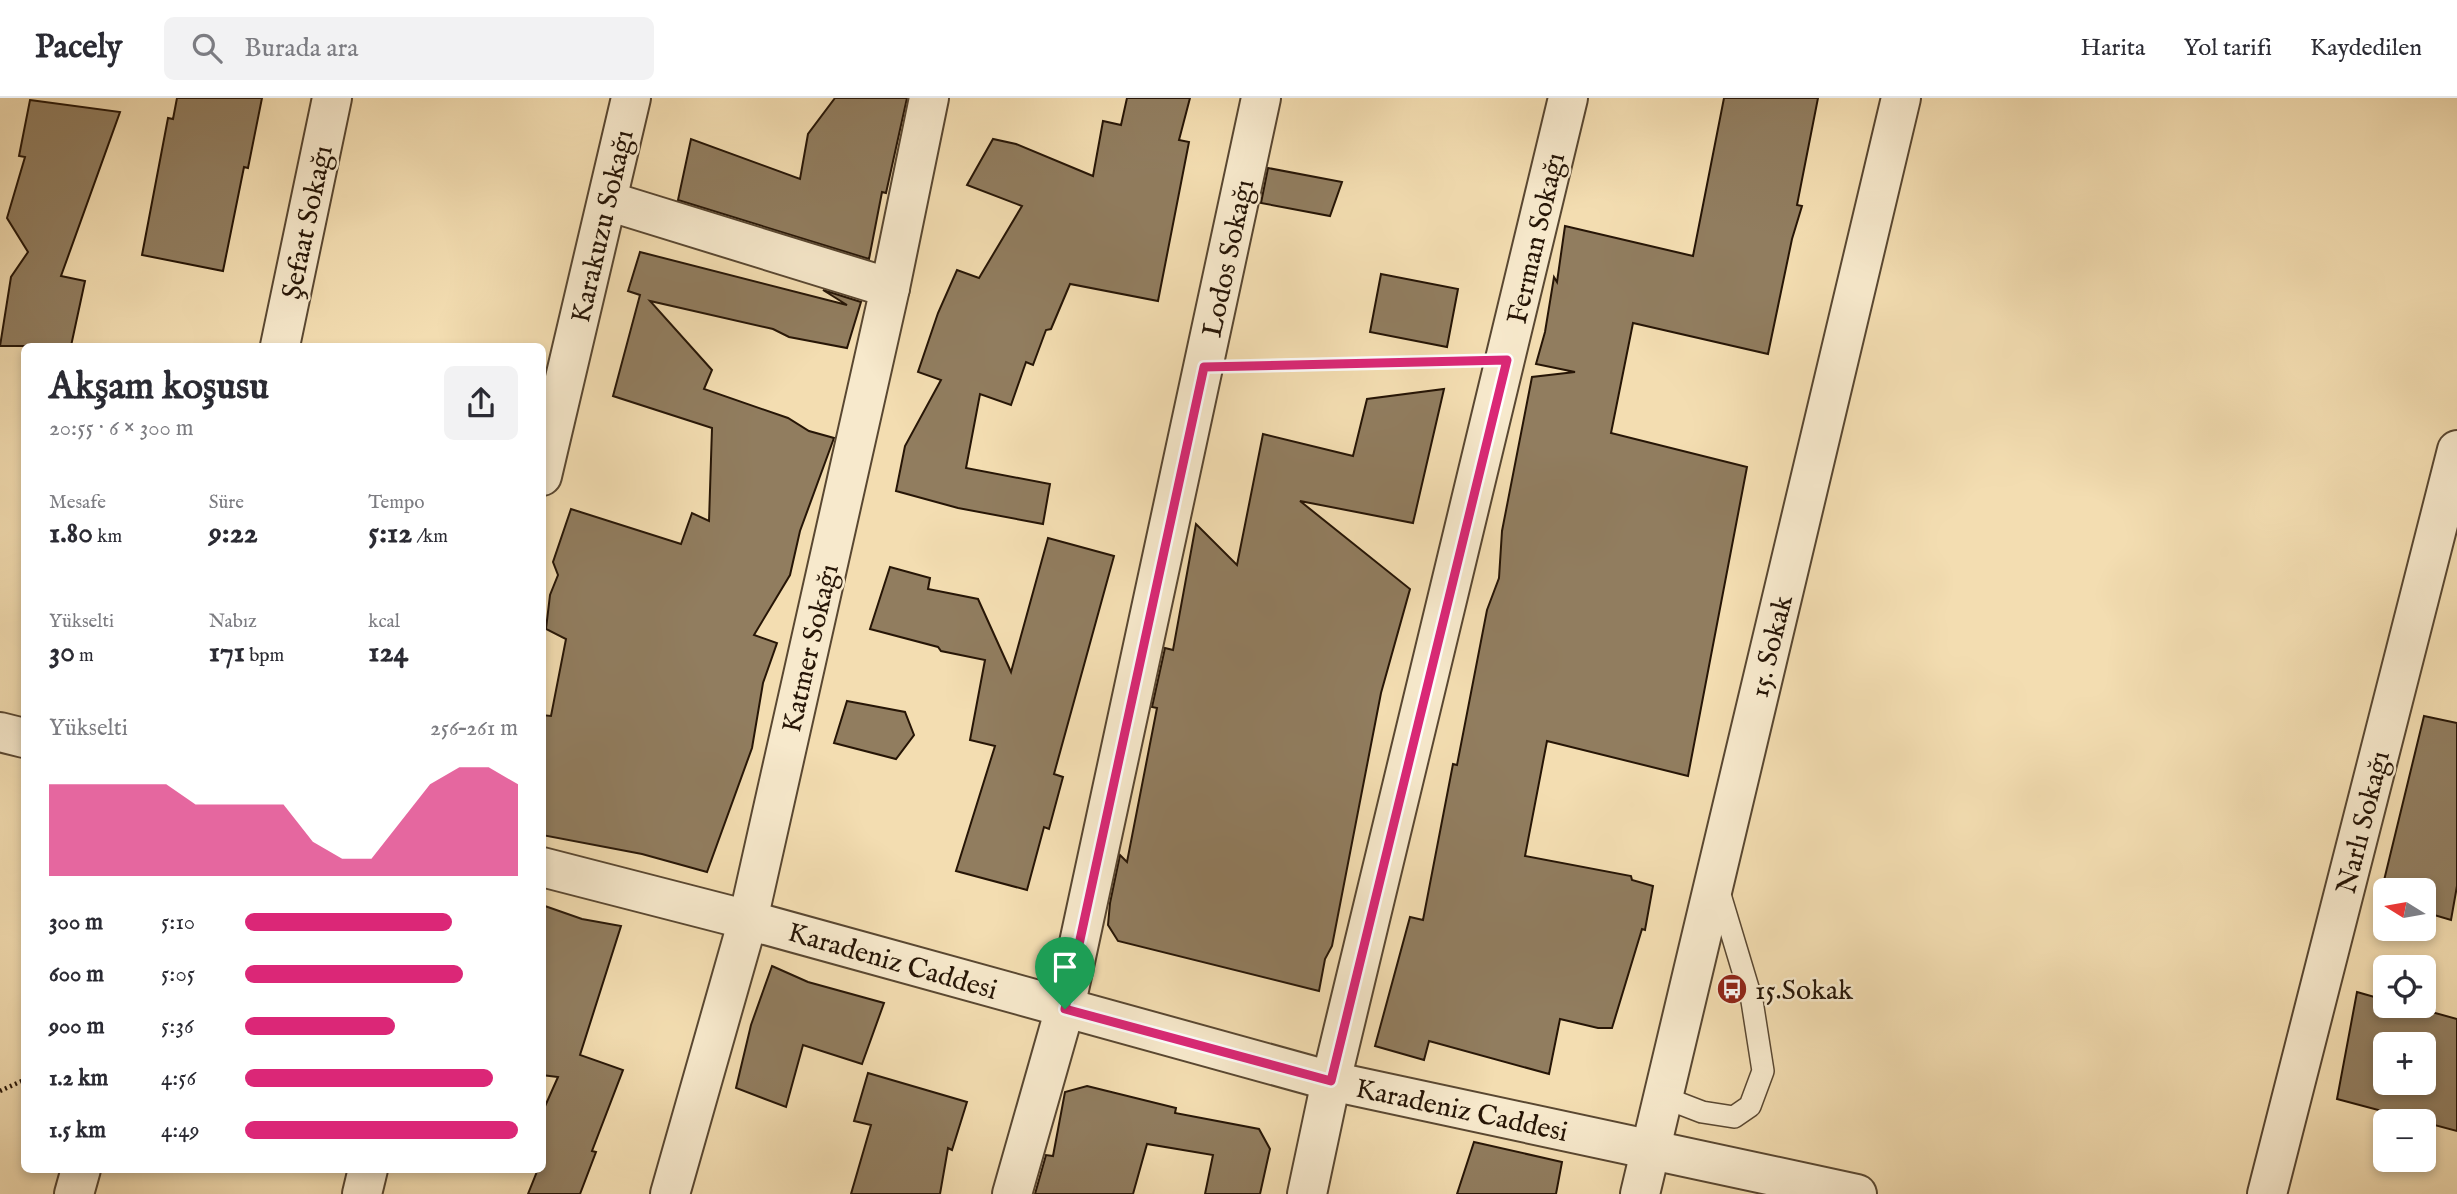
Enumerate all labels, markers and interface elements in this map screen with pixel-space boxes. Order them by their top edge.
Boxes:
search box [164,17,654,80]
text: Pacely [35,27,122,69]
icon: search [188,29,226,67]
text: Burada ara [244,32,359,65]
text: Harita [2081,33,2145,64]
text: Yol tarifi [2183,33,2272,64]
text: Kaydedilen [2310,33,2422,64]
street label: Karakuzu Sokağı [564,127,643,326]
street label: Şefaat Sokağı [275,142,342,303]
street label: Ferman Sokağı [1501,150,1574,328]
street label: Lodos Sokağı [1196,176,1263,341]
text: Akşam koşusu [49,364,269,412]
button: share [444,366,518,440]
text: 20:55 · 6 × 300 m [49,414,194,443]
text: Mesafe [49,491,106,515]
text: Süre [209,491,244,515]
text: Tempo [368,491,424,515]
text: 1.80 [49,515,93,553]
text: 9:22 [209,515,258,553]
text: 5:12 [368,515,412,553]
text: km [93,525,122,549]
text: /km [412,525,448,549]
street label: Katmer Sokağı [775,561,848,736]
street label: 15. Sokak [1743,591,1802,701]
text: Yükselti [49,610,114,634]
text: Nabız [209,610,257,634]
text: kcal [368,610,400,634]
text: 30 [49,634,75,672]
text: 171 [209,634,245,672]
text: 124 [368,634,408,672]
text: m [75,644,94,668]
text: bpm [245,644,284,668]
text: Yükselti [49,714,128,743]
text: 256–261 m [430,714,518,743]
street label: Narlı Sokağı [2330,747,2399,898]
north arrow [2373,878,2436,942]
map controls [2373,878,2436,1172]
text: 300 m [49,908,103,937]
text: 5:10 [161,908,195,937]
street label: Karadeniz Caddesi [784,916,1001,1009]
pin [1035,937,1095,1009]
icon: arrive [1046,948,1084,986]
button: locate [2373,955,2436,1018]
text: 600 m [49,960,104,989]
text: 5:05 [161,960,195,989]
bus stop icon: 15.Sokak [1715,972,1749,1006]
place label: 15.Sokak [1755,974,1854,1009]
text: 900 m [49,1012,104,1041]
text: 5:36 [161,1012,194,1041]
button: + [2373,1032,2436,1095]
text: 1.2 km [49,1064,108,1093]
text: 4:56 [161,1064,196,1093]
street label: Karadeniz Caddesi [1352,1072,1571,1151]
button: − [2373,1109,2436,1172]
text: 1.5 km [49,1116,106,1145]
text: 4:49 [161,1116,200,1145]

